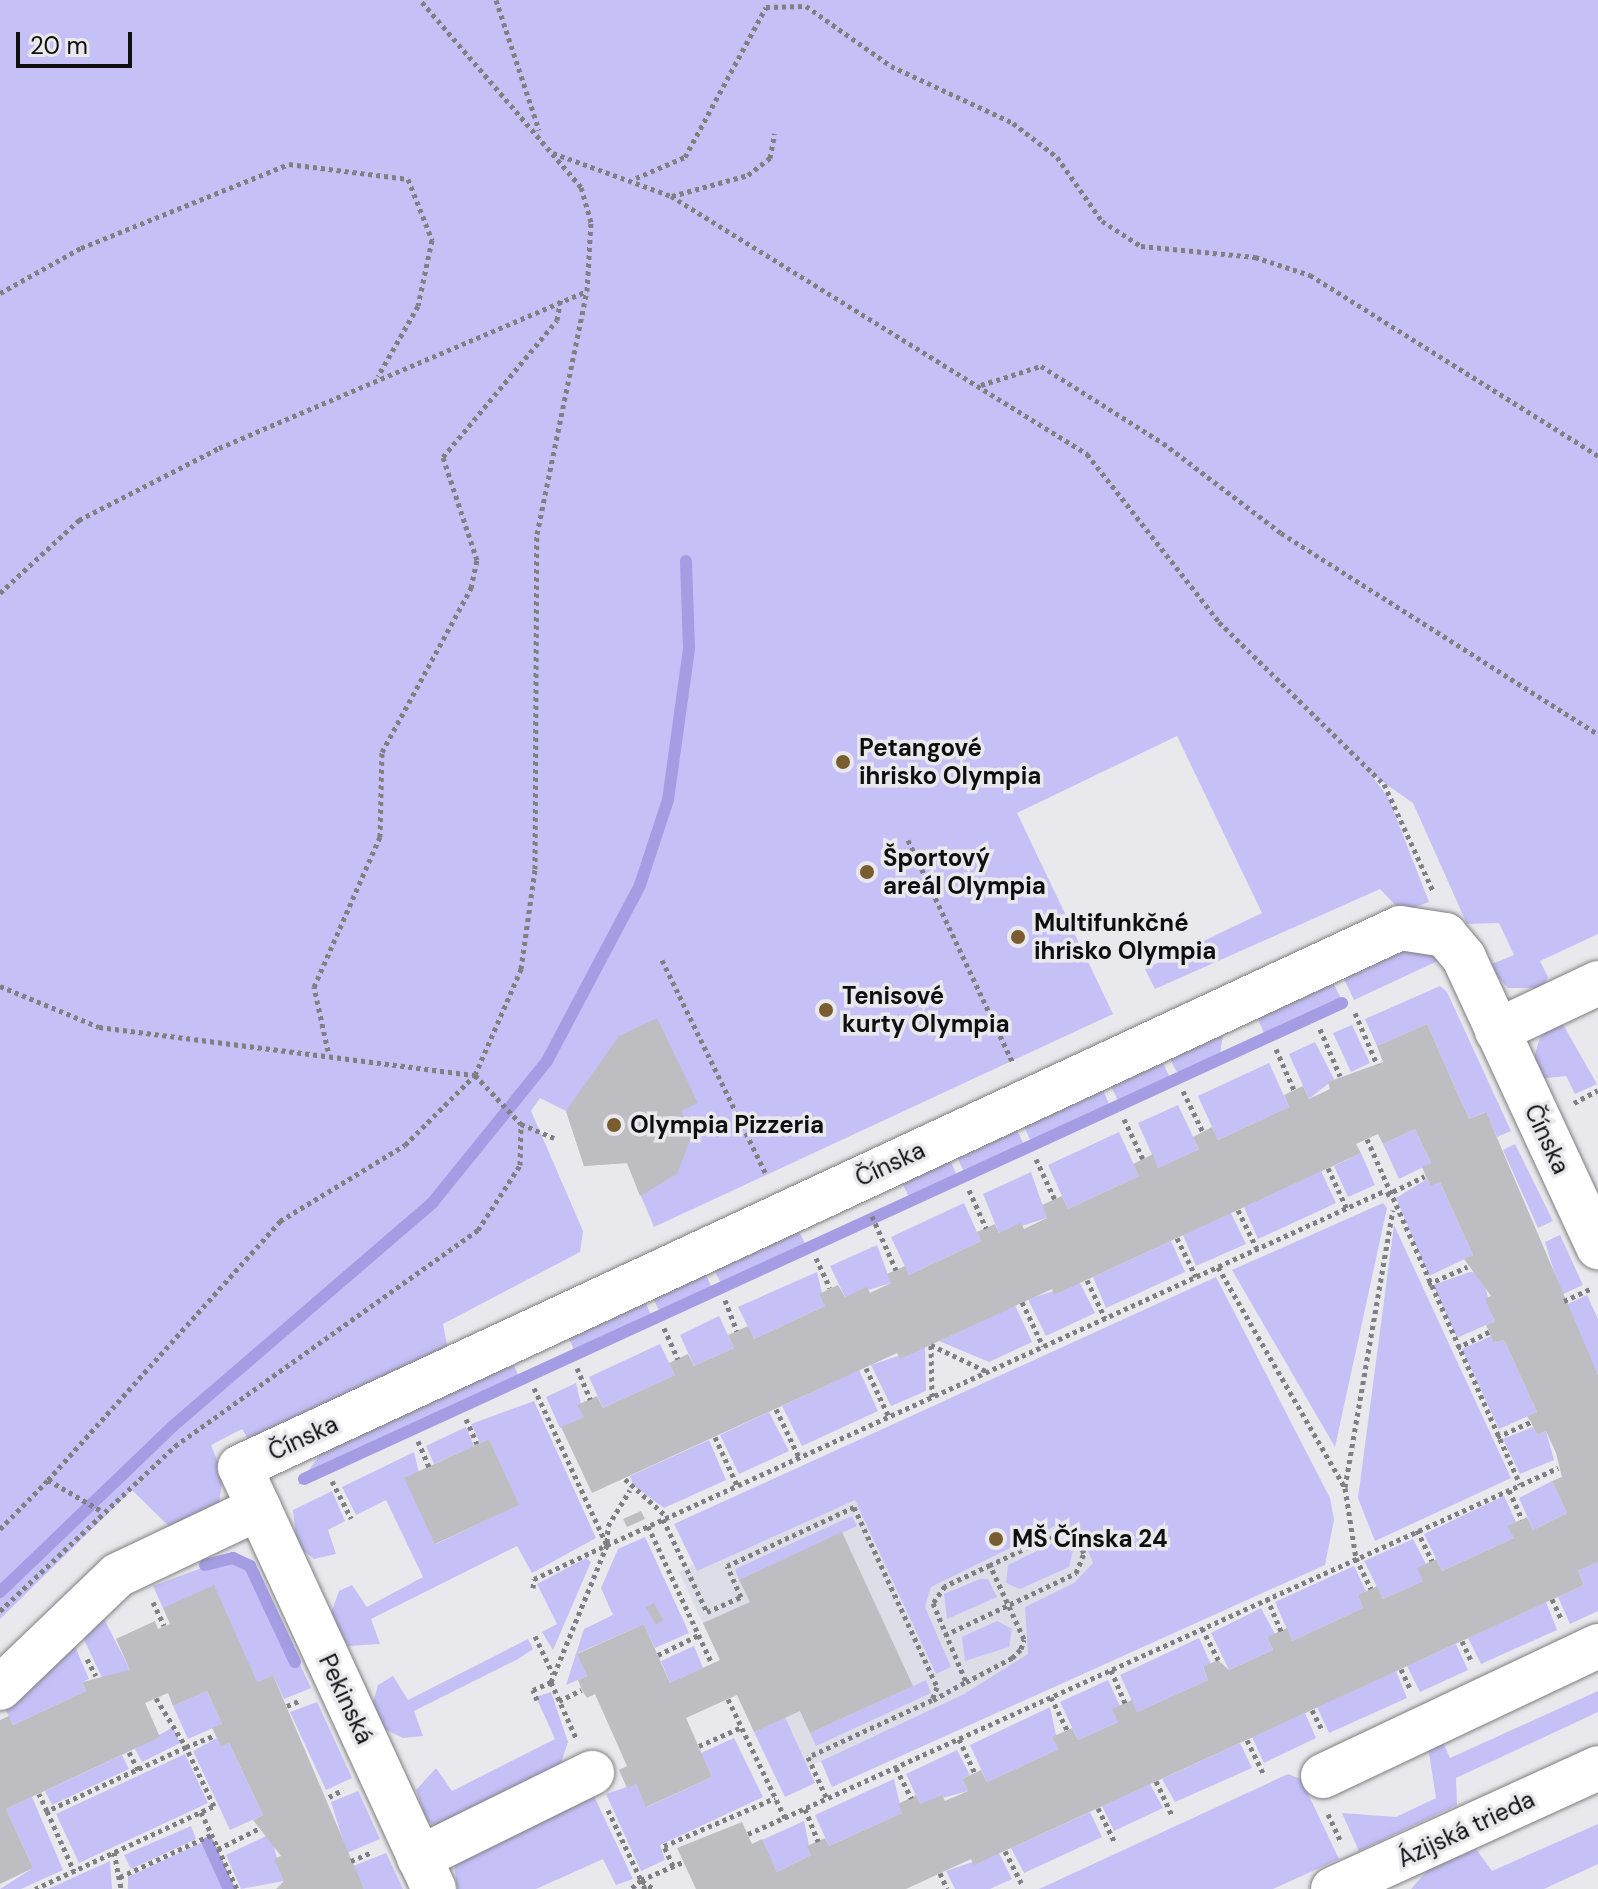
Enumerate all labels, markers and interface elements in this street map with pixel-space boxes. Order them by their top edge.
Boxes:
scale bar [20,16,136,66]
text: 20 m [30,30,88,61]
place label: Petangové ihrisko Olympia [859,734,1041,790]
marker: Petangové ihrisko Olympia [834,753,852,771]
place label: Športový areál Olympia [883,844,1046,900]
marker: Športový areál Olympia [858,863,876,881]
place label: Multifunkčné ihrisko Olympia [1034,909,1216,965]
marker: Multifunkčné ihrisko Olympia [1009,928,1027,946]
place label: Tenisové kurty Olympia [842,982,1010,1038]
marker: Tenisové kurty Olympia [817,1001,835,1019]
street label: Čínska [1518,1100,1576,1178]
place label: Olympia Pizzeria [630,1111,824,1139]
marker: Olympia Pizzeria [605,1116,623,1134]
street label: Čínska [851,1135,929,1193]
street label: Čínska [264,1409,342,1467]
place label: MŠ Čínska 24 [1012,1525,1167,1553]
marker: MŠ Čínska 24 [987,1530,1005,1548]
street label: Pekinská [313,1650,379,1748]
street label: Ázijská trieda [1393,1785,1539,1873]

